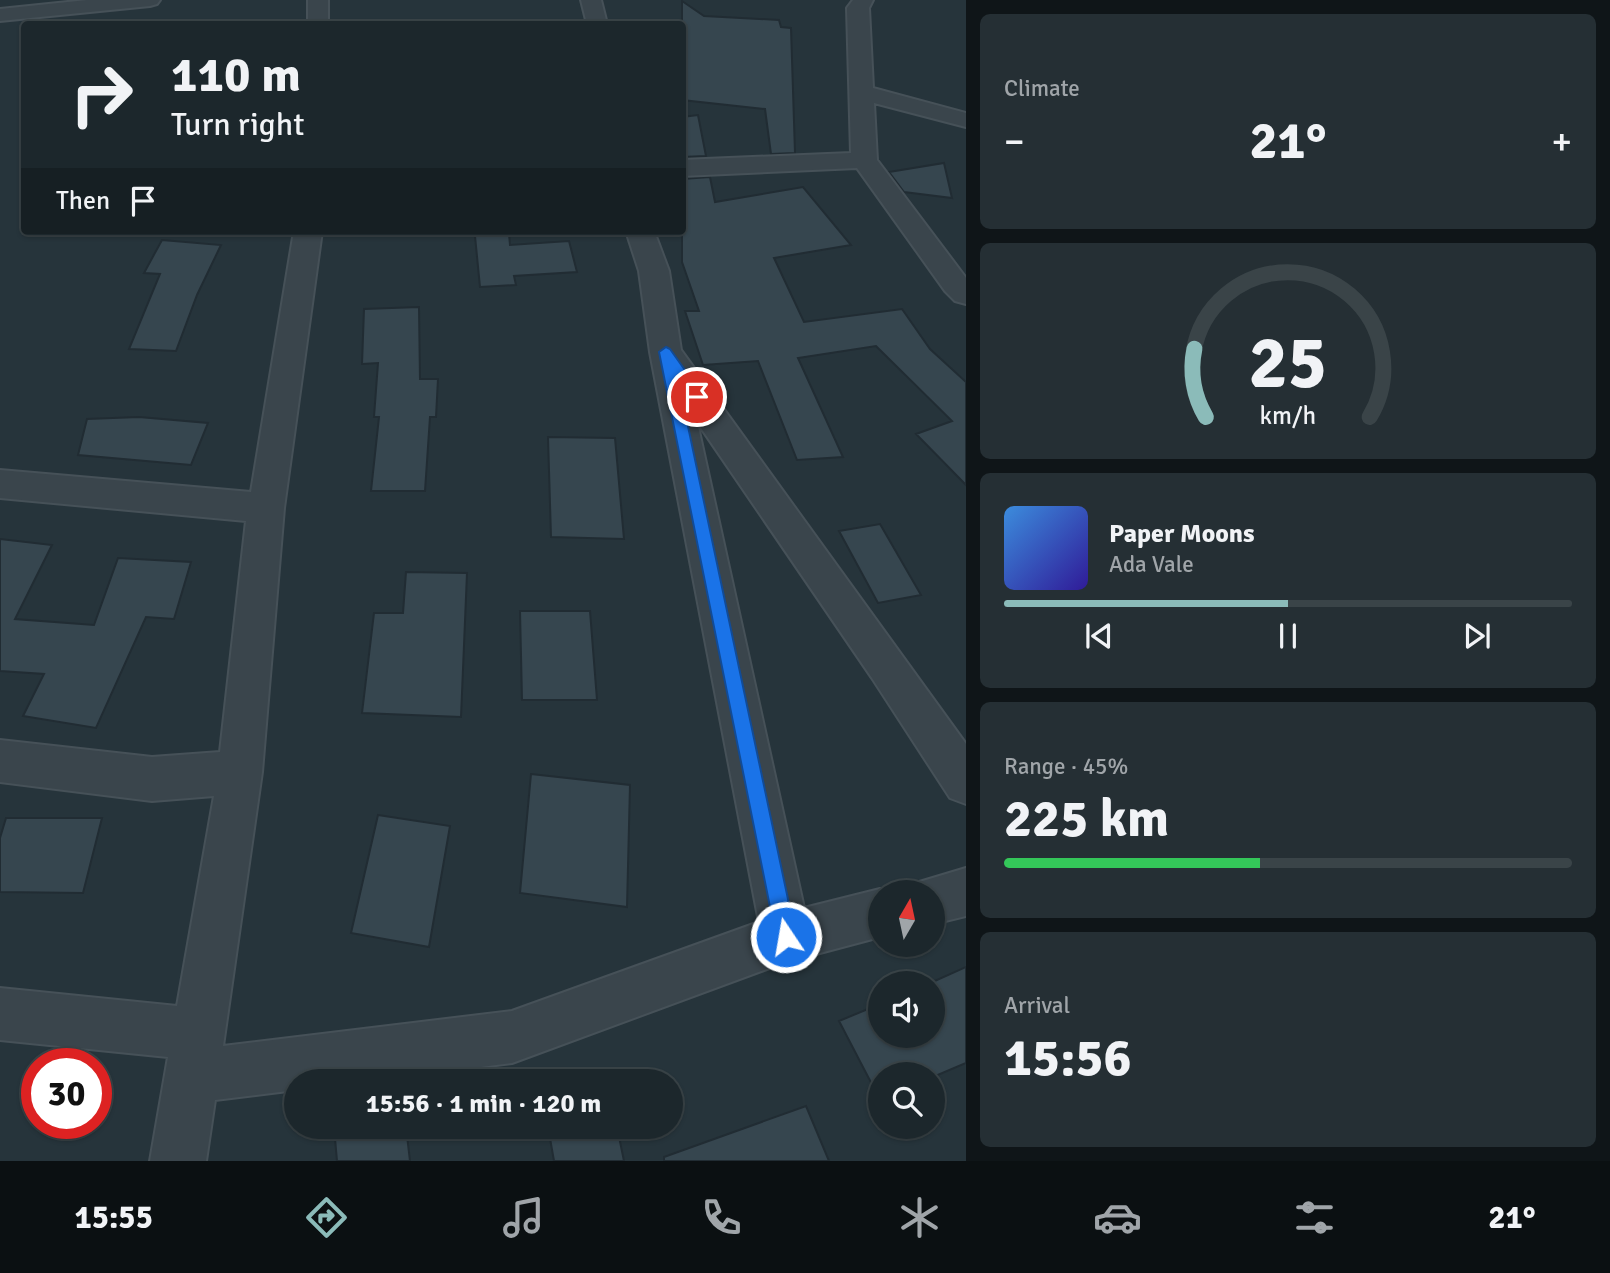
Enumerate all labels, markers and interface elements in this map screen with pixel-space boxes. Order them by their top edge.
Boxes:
text: 110 m [171,45,301,105]
icon: right [56,49,147,140]
text: Climate [1004,74,1080,103]
text: Turn right [171,105,304,144]
text: 21° [1250,109,1326,173]
text: − [1004,118,1025,165]
text: + [1551,118,1572,165]
icon: arrive [124,182,162,220]
text: Then [56,185,110,217]
text: 25 [1249,320,1327,409]
pin [667,367,727,427]
icon: arrive [678,378,716,416]
text: km/h [1260,400,1316,431]
text: Paper Moons [1109,518,1255,550]
text: Ada Vale [1109,550,1194,579]
icon: previous [1080,617,1118,655]
icon: pause [1269,617,1307,655]
icon: next [1458,617,1496,655]
text: Range · 45% [1004,752,1128,781]
text: 225 km [1004,787,1169,851]
north arrow [868,880,945,957]
map controls [868,880,945,1139]
position arrow [749,900,823,974]
button: sound [868,971,945,1048]
text: Arrival [1004,991,1070,1020]
text: 15:56 [1004,1026,1132,1090]
speed limit sign: 30 [21,1048,112,1139]
button: search [868,1062,945,1139]
text: 15:56 · 1 min · 120 m [366,1088,601,1120]
icon: directions [302,1193,351,1242]
icon: music [499,1193,548,1242]
icon: phone [697,1193,746,1242]
icon: climate [895,1193,944,1242]
icon: car [1093,1193,1142,1242]
icon: filters [1290,1193,1339,1242]
text: 15:55 [74,1198,153,1237]
text: 21° [1488,1198,1536,1237]

